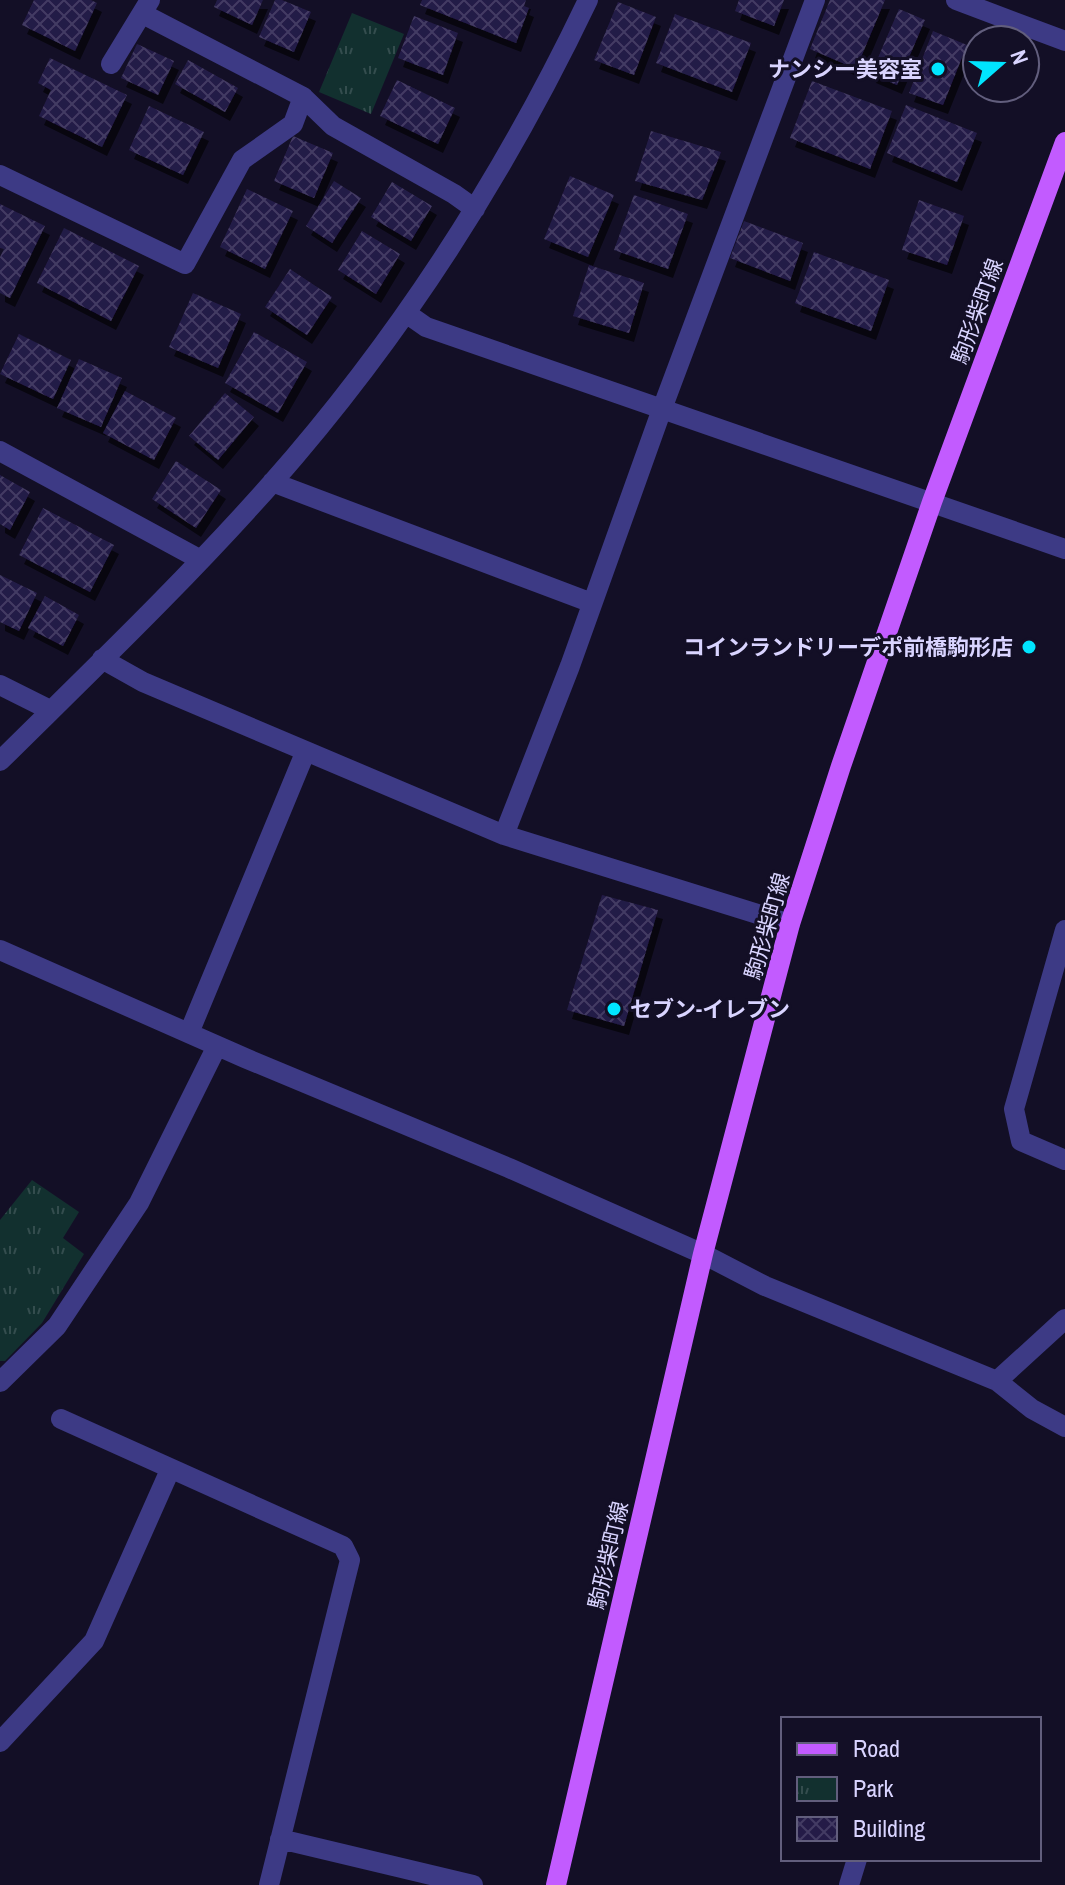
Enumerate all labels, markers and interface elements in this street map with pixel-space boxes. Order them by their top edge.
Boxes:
north arrow [961,24,1041,104]
text: N [1003,46,1036,68]
place label: ナンシー美容室 [768,54,922,84]
marker: ナンシー美容室 [929,60,947,78]
street label: 駒形柴町線 [944,254,1010,368]
place label: コインランドリーデポ前橋駒形店 [683,632,1013,662]
marker: コインランドリーデポ前橋駒形店 [1020,638,1038,656]
street label: 駒形柴町線 [737,869,797,983]
place label: セブン-イレブン [630,994,790,1024]
marker: セブン-イレブン [605,1000,623,1018]
street label: 駒形柴町線 [581,1498,635,1612]
legend [781,1717,1041,1861]
text: Road [853,1732,900,1764]
text: Park [853,1772,894,1804]
text: Building [853,1812,925,1844]

